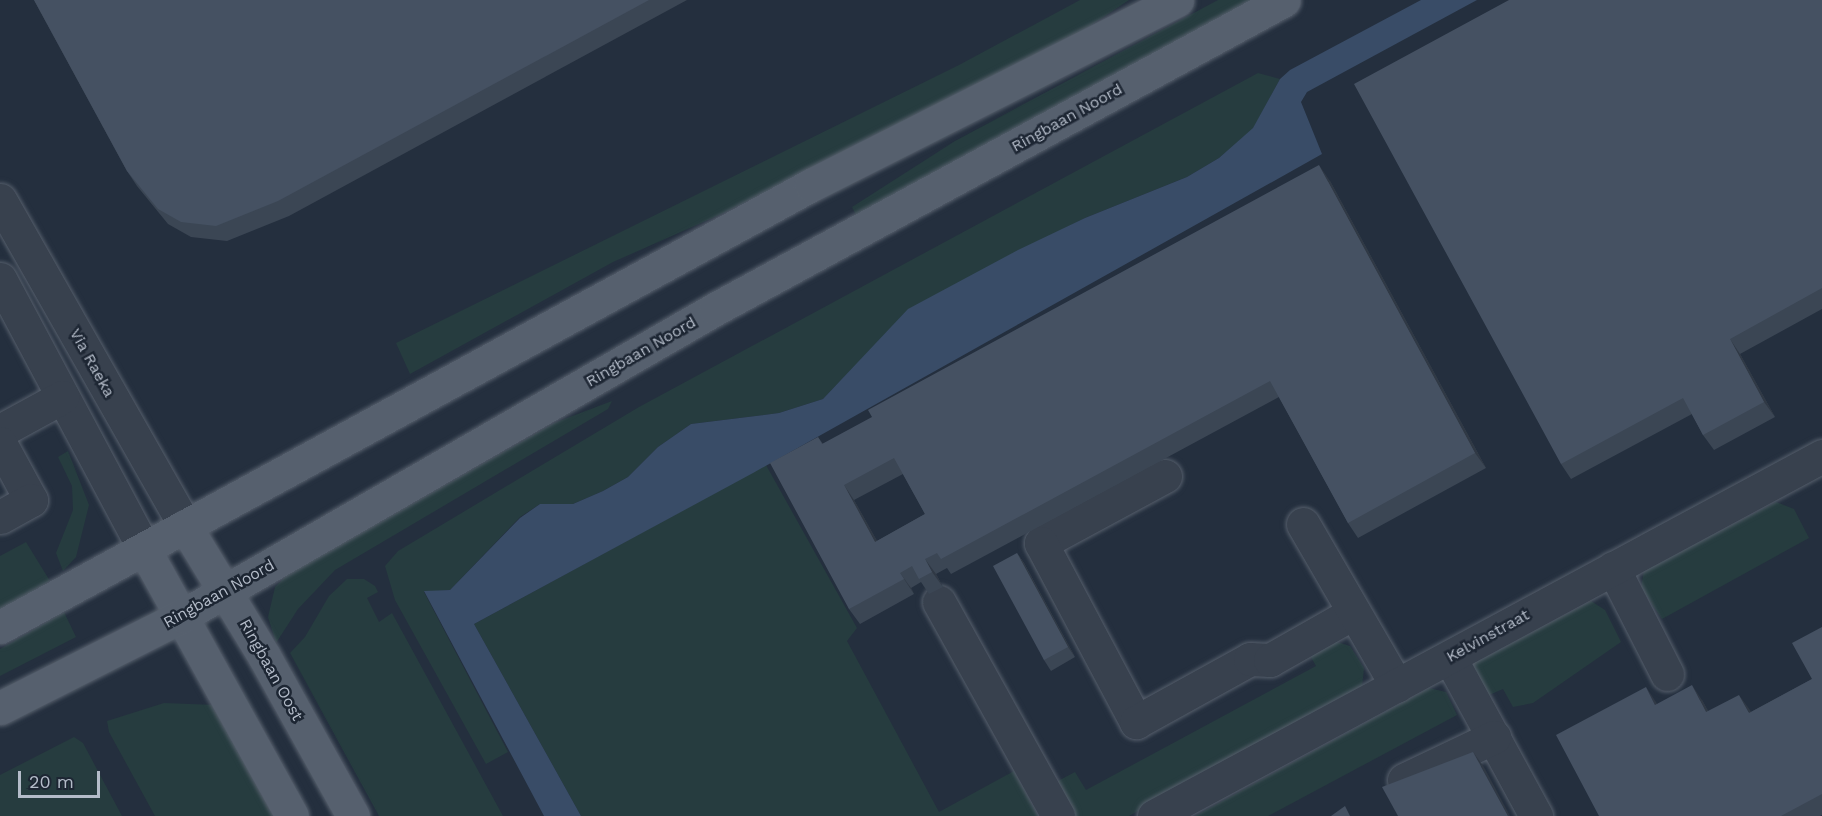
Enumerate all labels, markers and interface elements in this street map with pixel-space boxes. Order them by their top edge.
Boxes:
street label: Ringbaan Noord [1008,80,1126,156]
street label: Ringbaan Noord [583,313,699,391]
street label: Via Raeka [65,325,119,401]
street label: Ringbaan Noord [160,556,278,632]
street label: Kelvinstraat [1443,605,1533,667]
street label: Ringbaan Oost [235,616,307,724]
scale bar [21,759,104,797]
text: 20 m [29,771,74,792]

